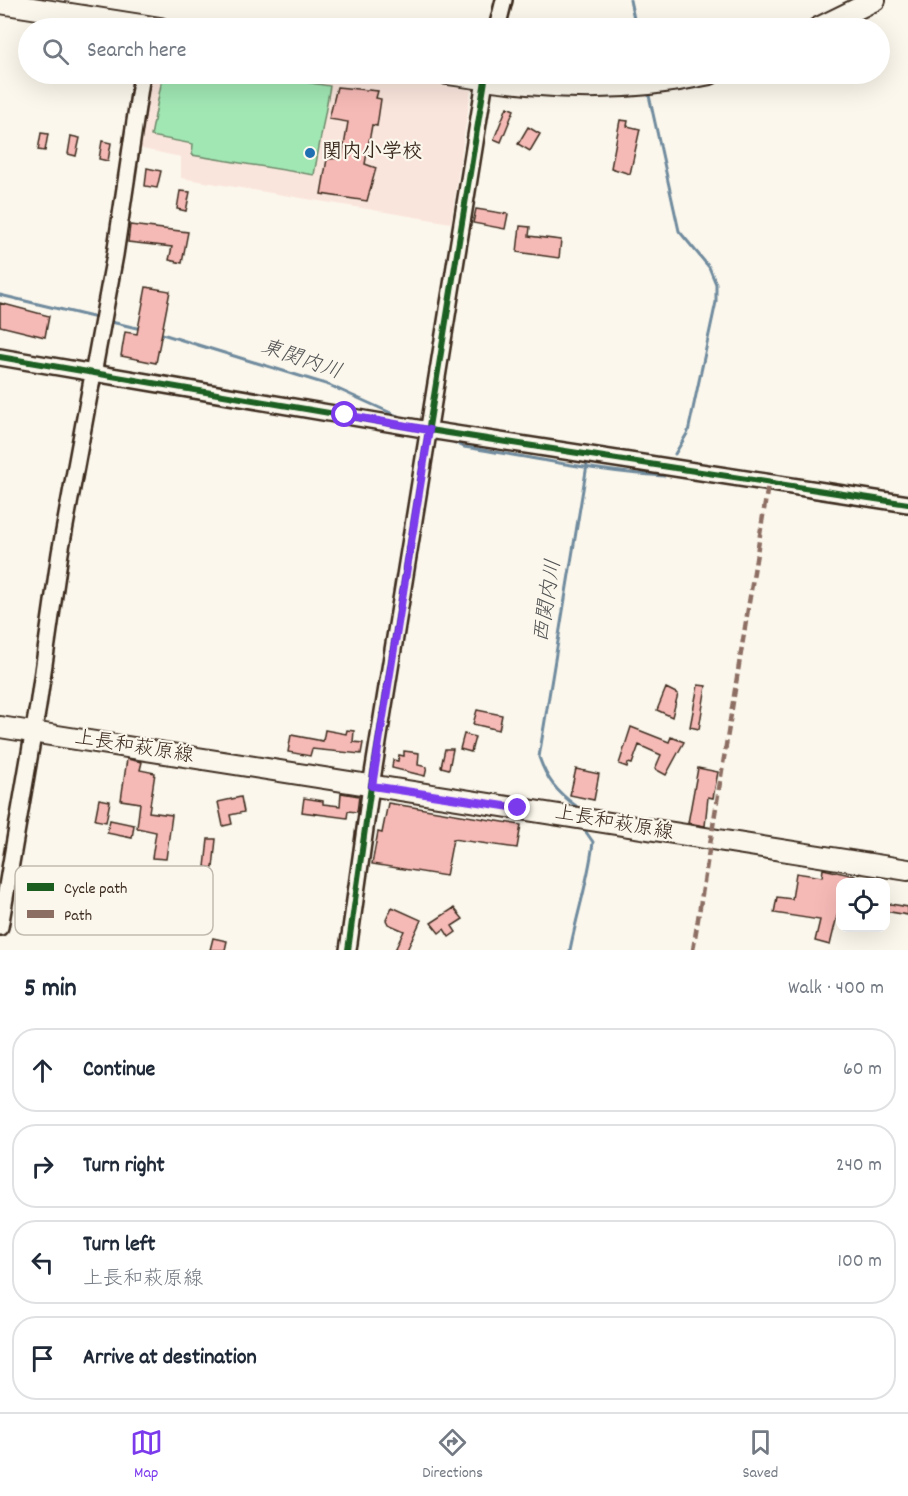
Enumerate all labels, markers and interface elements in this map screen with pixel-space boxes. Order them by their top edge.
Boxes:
search box [18,18,890,84]
icon: search [39,35,72,68]
text: Search here [87,36,186,67]
place label: 関内小学校 [322,139,422,167]
marker: 関内小学校 [303,146,317,160]
water label: 東関内川 [256,333,346,389]
route start [331,401,357,427]
water label: 西関内川 [528,557,570,645]
street label: 上長和萩原線 [73,725,195,771]
route end [504,794,530,820]
street label: 上長和萩原線 [552,800,676,848]
legend [15,866,213,935]
text: Cycle path [64,878,127,901]
map controls [836,878,890,932]
button: locate [836,878,890,932]
text: Path [64,905,92,928]
text: 5 min [24,971,77,1008]
text: Walk · 400 m [788,975,884,1003]
icon: ahead [26,1054,59,1087]
text: Continue [83,1055,155,1086]
text: 60 m [843,1056,882,1084]
icon: right [26,1150,59,1183]
text: Turn right [83,1151,165,1182]
text: 240 m [836,1152,882,1180]
text: Turn left [83,1230,155,1261]
icon: left [26,1246,59,1279]
text: 100 m [838,1248,882,1276]
text: 上長和萩原線 [83,1266,203,1294]
icon: arrive [26,1342,59,1375]
text: Arrive at destination [83,1343,257,1374]
tab: Map [130,1426,163,1485]
tab: Directions [422,1426,483,1485]
tab: Saved [742,1426,778,1485]

